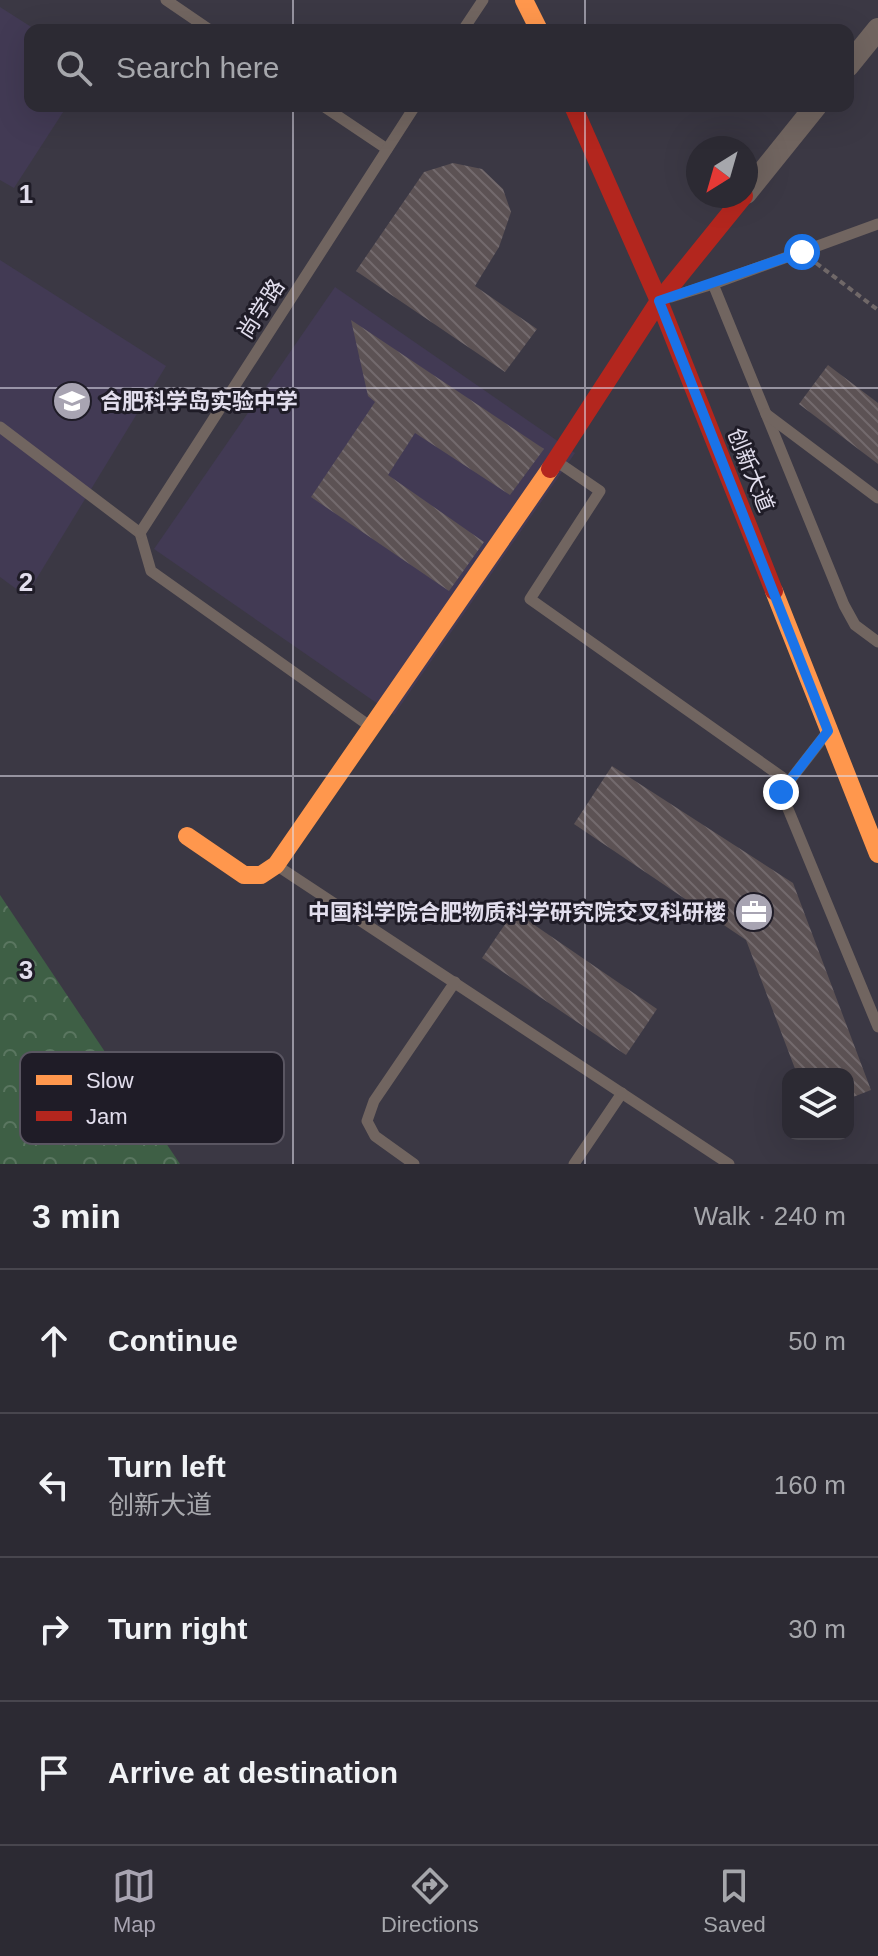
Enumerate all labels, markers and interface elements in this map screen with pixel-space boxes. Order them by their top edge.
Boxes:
search box [24,24,854,112]
icon: search [52,46,96,90]
text: Search here [116,51,279,84]
north arrow [686,136,758,208]
text: 1 [19,179,33,209]
route start [784,234,820,270]
street label: 尚学路 [233,275,289,343]
school or university icon: 合肥科学岛实验中学 [51,380,93,422]
place label: 合肥科学岛实验中学 [100,389,298,414]
street label: 创新大道 [723,425,779,515]
text: 2 [19,567,33,597]
route end [763,774,799,810]
office icon: 中国科学院合肥物质科学研究院交叉科研楼 [733,891,775,933]
place label: 中国科学院合肥物质科学研究院交叉科研楼 [308,900,726,925]
text: 3 [19,955,33,985]
legend [20,1052,284,1144]
text: Slow [86,1068,134,1093]
map controls [782,1068,854,1140]
button: layers [782,1068,854,1140]
text: Jam [86,1104,128,1129]
text: 3 min [32,1197,121,1235]
text: Walk · 240 m [694,1201,846,1231]
icon: ahead [32,1319,76,1363]
text: Continue [108,1324,238,1357]
text: 50 m [788,1326,846,1356]
text: Turn left [108,1450,226,1483]
icon: left [32,1463,76,1507]
text: 160 m [774,1470,846,1500]
text: 创新大道 [108,1490,212,1520]
icon: right [32,1607,76,1651]
text: Turn right [108,1612,247,1645]
text: 30 m [788,1614,846,1644]
icon: arrive [32,1751,76,1795]
text: Arrive at destination [108,1756,398,1789]
tab: Map [112,1864,156,1938]
tab: Directions [381,1864,479,1938]
tab: Saved [703,1864,766,1938]

